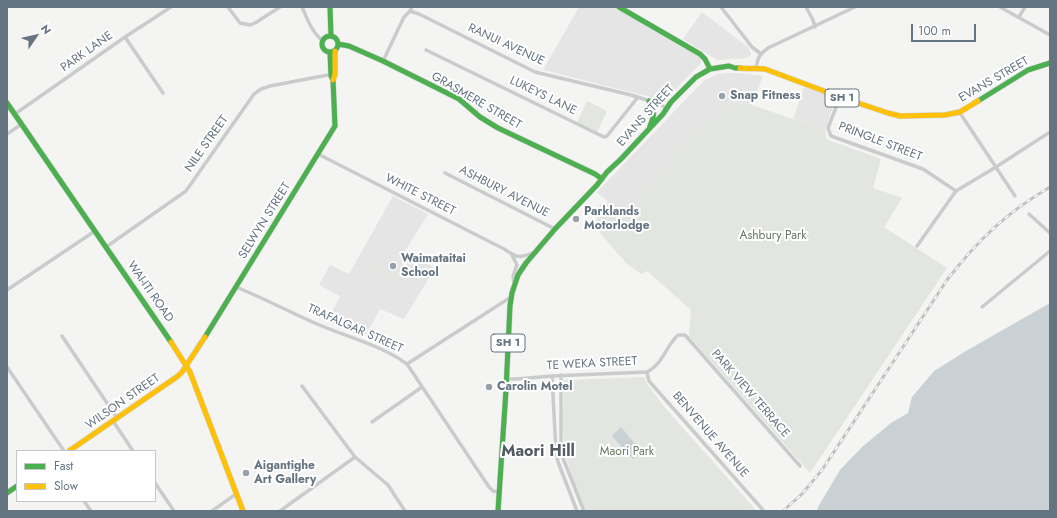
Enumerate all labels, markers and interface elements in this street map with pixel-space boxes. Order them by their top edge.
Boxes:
north arrow [16,16,56,56]
scale bar [913,16,978,42]
text: N [37,21,55,37]
street label: RANUI AVENUE [466,21,546,69]
text: 100 m [918,22,951,40]
street label: PARK LANE [58,29,116,75]
street label: EVANS STREET [956,54,1032,106]
street label: GRASMERE STREET [428,69,524,133]
street label: LUKEYS LANE [507,74,579,118]
street label: EVANS STREET [614,82,678,150]
place label: Snap Fitness [730,89,800,103]
road number: SH 1 [825,89,859,107]
marker: Snap Fitness [717,91,727,101]
street label: NILE STREET [182,113,232,175]
street label: PRINGLE STREET [836,119,924,165]
street label: ASHBURY AVENUE [457,163,551,221]
street label: WHITE STREET [383,171,457,219]
street label: SELWYN STREET [236,180,294,262]
place label: Parklands Motorlodge [584,205,650,233]
marker: Parklands Motorlodge [571,214,581,224]
park label: Ashbury Park [740,229,806,243]
place label: Waimataitai School [401,252,466,280]
street label: WAI-ITI ROAD [124,259,176,325]
marker: Waimataitai School [388,261,398,271]
street label: TRAFALGAR STREET [305,301,405,357]
road number: SH 1 [491,334,525,352]
street label: PARK VIEW TERRACE [708,347,792,441]
street label: TE WEKA STREET [547,354,637,374]
street label: WILSON STREET [83,371,163,433]
place label: Carolin Motel [497,380,572,394]
marker: Carolin Motel [484,382,494,392]
street label: BENVENUE AVENUE [669,389,751,481]
district label: Maori Hill [501,442,575,462]
park label: Maori Park [600,445,654,459]
legend [16,450,156,502]
text: Fast [54,457,73,475]
place label: Aigantighe Art Gallery [254,459,316,487]
marker: Aigantighe Art Gallery [241,468,251,478]
text: Slow [54,477,78,495]

